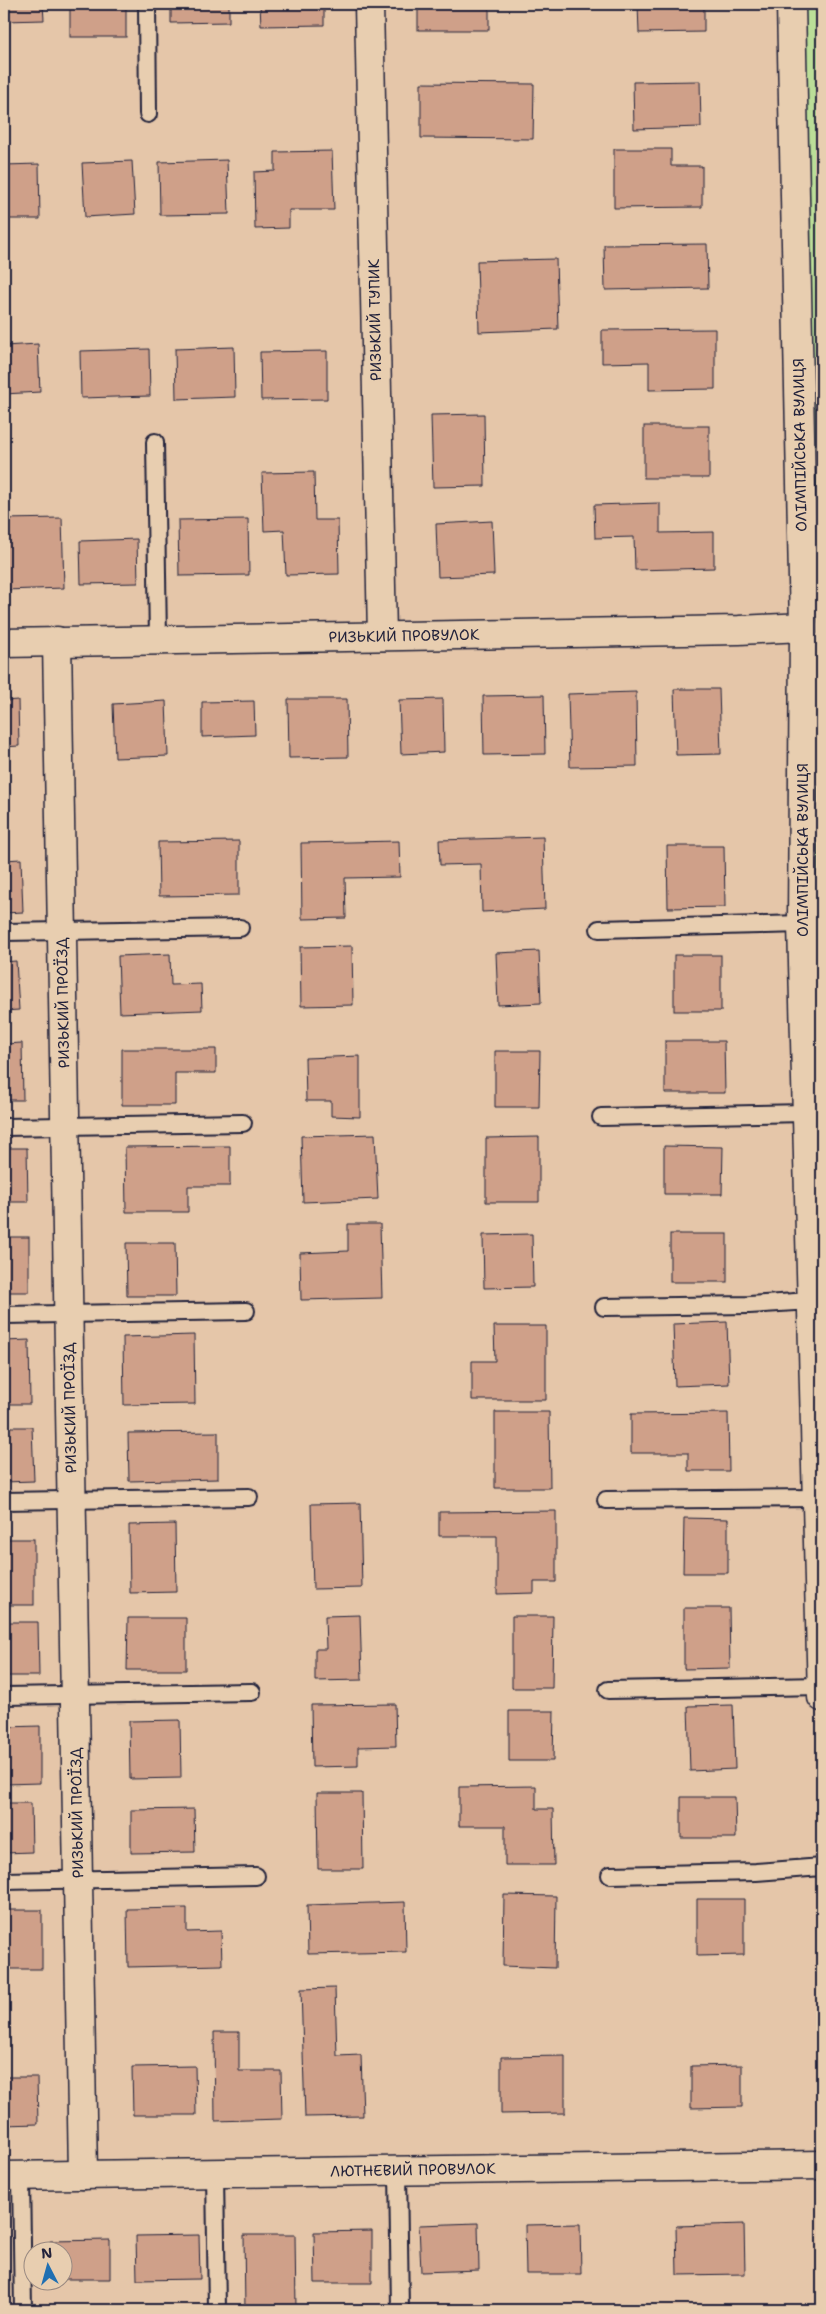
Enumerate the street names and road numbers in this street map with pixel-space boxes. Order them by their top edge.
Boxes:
street label: РИЗЬКИЙ ТУПИК [363,258,386,381]
street label: ОЛІМПІЙСЬКА ВУЛИЦЯ [787,358,812,532]
street label: РИЗЬКИЙ ПРОВУЛОК [328,624,480,647]
street label: ОЛІМПІЙСЬКА ВУЛИЦЯ [792,763,813,937]
street label: РИЗЬКИЙ ПРОЇЗД [51,937,74,1069]
street label: РИЗЬКИЙ ПРОЇЗД [58,1342,81,1474]
street label: РИЗЬКИЙ ПРОЇЗД [65,1747,88,1879]
street label: ЛЮТНЕВИЙ ПРОВУЛОК [330,2158,496,2181]

